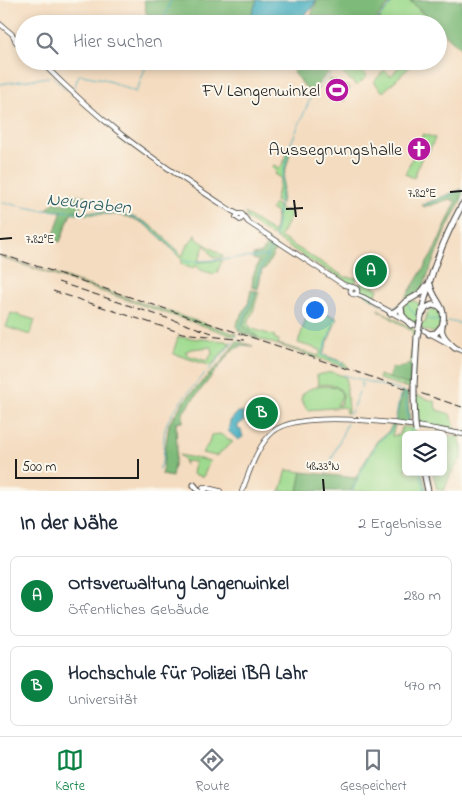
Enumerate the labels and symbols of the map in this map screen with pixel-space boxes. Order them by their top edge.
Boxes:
sports icon: FV Langenwinkel [324,77,350,103]
place label: FV Langenwinkel [201,79,320,106]
church icon: Aussegnungshalle [406,136,432,162]
place label: Aussegnungshalle [269,138,403,165]
text: 7.82°E [408,185,436,203]
water label: Neugraben [45,187,133,223]
text: 7.82°E [26,231,54,249]
pin: A [355,252,387,290]
your location [302,297,328,323]
pin: B [246,394,278,432]
scale bar [15,456,139,479]
text: 48.33°N [306,458,340,476]

